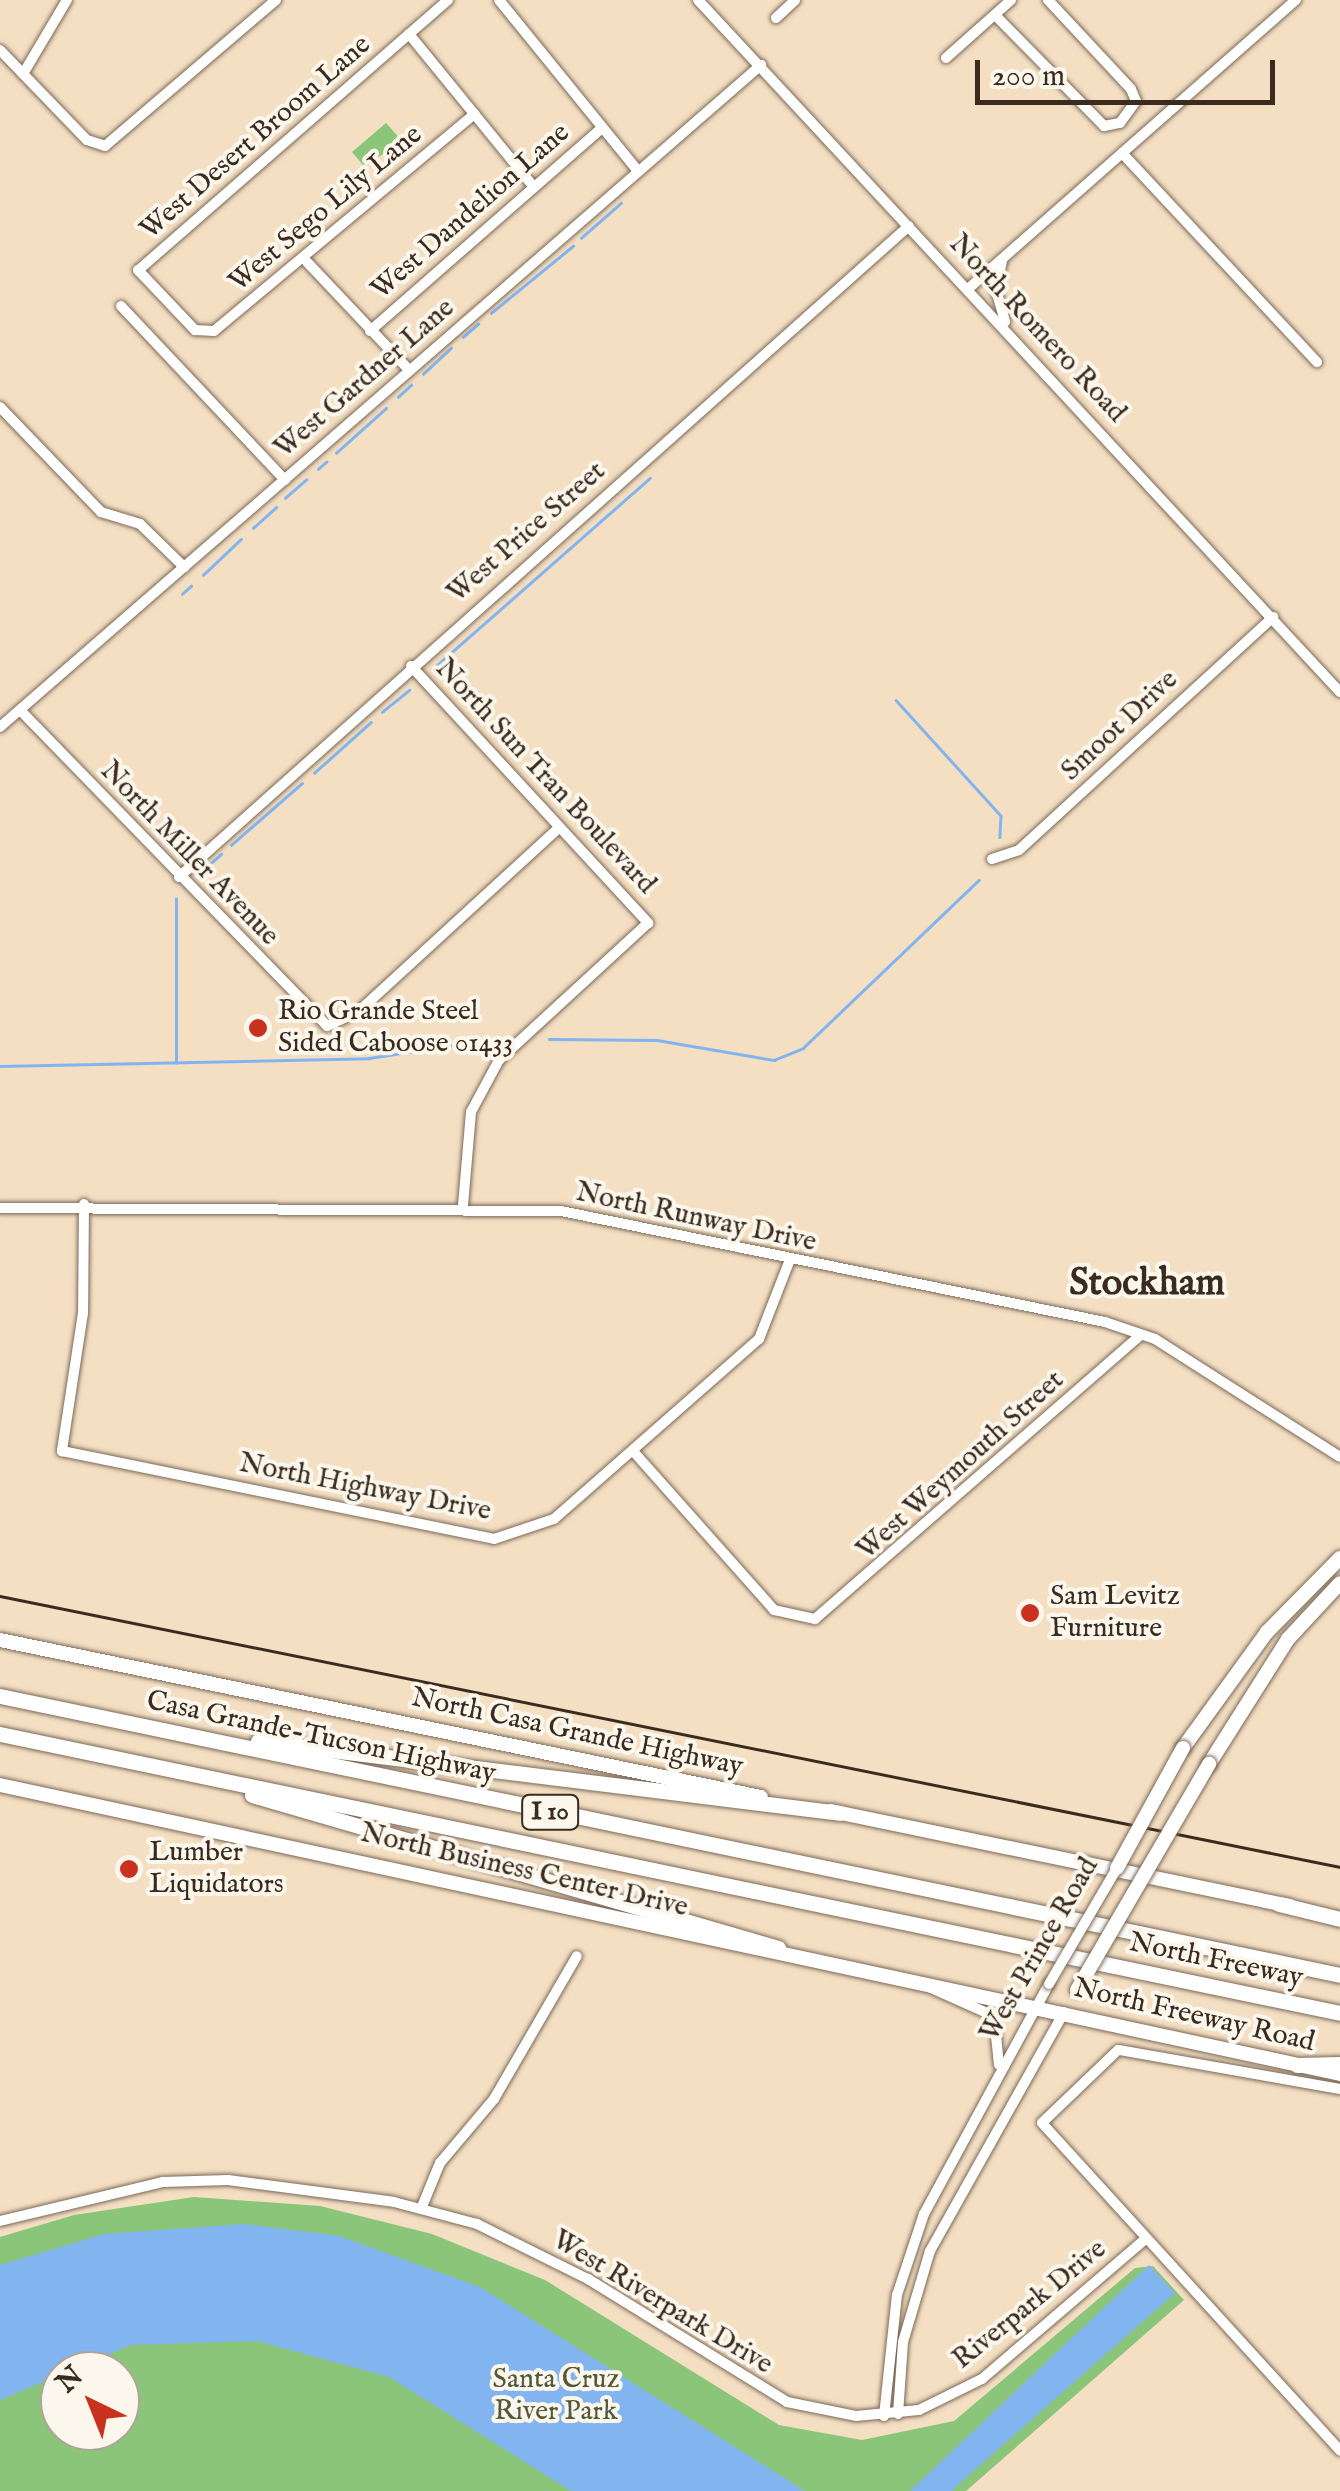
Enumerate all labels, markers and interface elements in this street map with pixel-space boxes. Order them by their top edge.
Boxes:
street label: West Desert Broom Lane [134,29,378,247]
scale bar [980,40,1280,102]
text: 200 m [992,58,1065,96]
street label: West Dandelion Lane [365,117,577,307]
street label: West Sego Lily Lane [223,118,429,300]
street label: North Romero Road [941,228,1133,430]
street label: West Gardner Lane [268,292,462,466]
street label: West Price Street [441,455,613,611]
street label: North Sun Tran Boulevard [427,653,663,901]
street label: Smoot Drive [1055,664,1185,788]
street label: North Miller Avenue [92,755,286,953]
place label: Rio Grande Steel Sided Caboose 01433 [278,995,513,1061]
marker: Rio Grande Steel Sided Caboose 01433 [247,1017,269,1039]
street label: North Runway Drive [573,1176,819,1260]
district label: Stockham [1069,1262,1225,1308]
street label: West Weymouth Street [851,1364,1071,1568]
street label: North Highway Drive [236,1447,494,1529]
place label: Sam Levitz Furniture [1050,1580,1180,1646]
marker: Sam Levitz Furniture [1019,1602,1041,1624]
street label: North Casa Grande Highway [408,1681,746,1785]
street label: Casa Grande-Tucson Highway [143,1685,499,1791]
road number: I 10 [520,1792,580,1832]
street label: North Business Center Drive [357,1817,691,1925]
place label: Lumber Liquidators [149,1836,284,1902]
street label: West Prince Road [974,1852,1106,2048]
marker: Lumber Liquidators [118,1858,140,1880]
street label: North Freeway [1126,1926,1306,1996]
street label: North Freeway Road [1070,1972,1318,2060]
street label: West Riverpark Drive [546,2224,778,2382]
street label: Riverpark Drive [947,2233,1113,2377]
north arrow [40,2351,140,2451]
text: N [50,2359,91,2401]
park label: Santa Cruz River Park [493,2363,619,2429]

